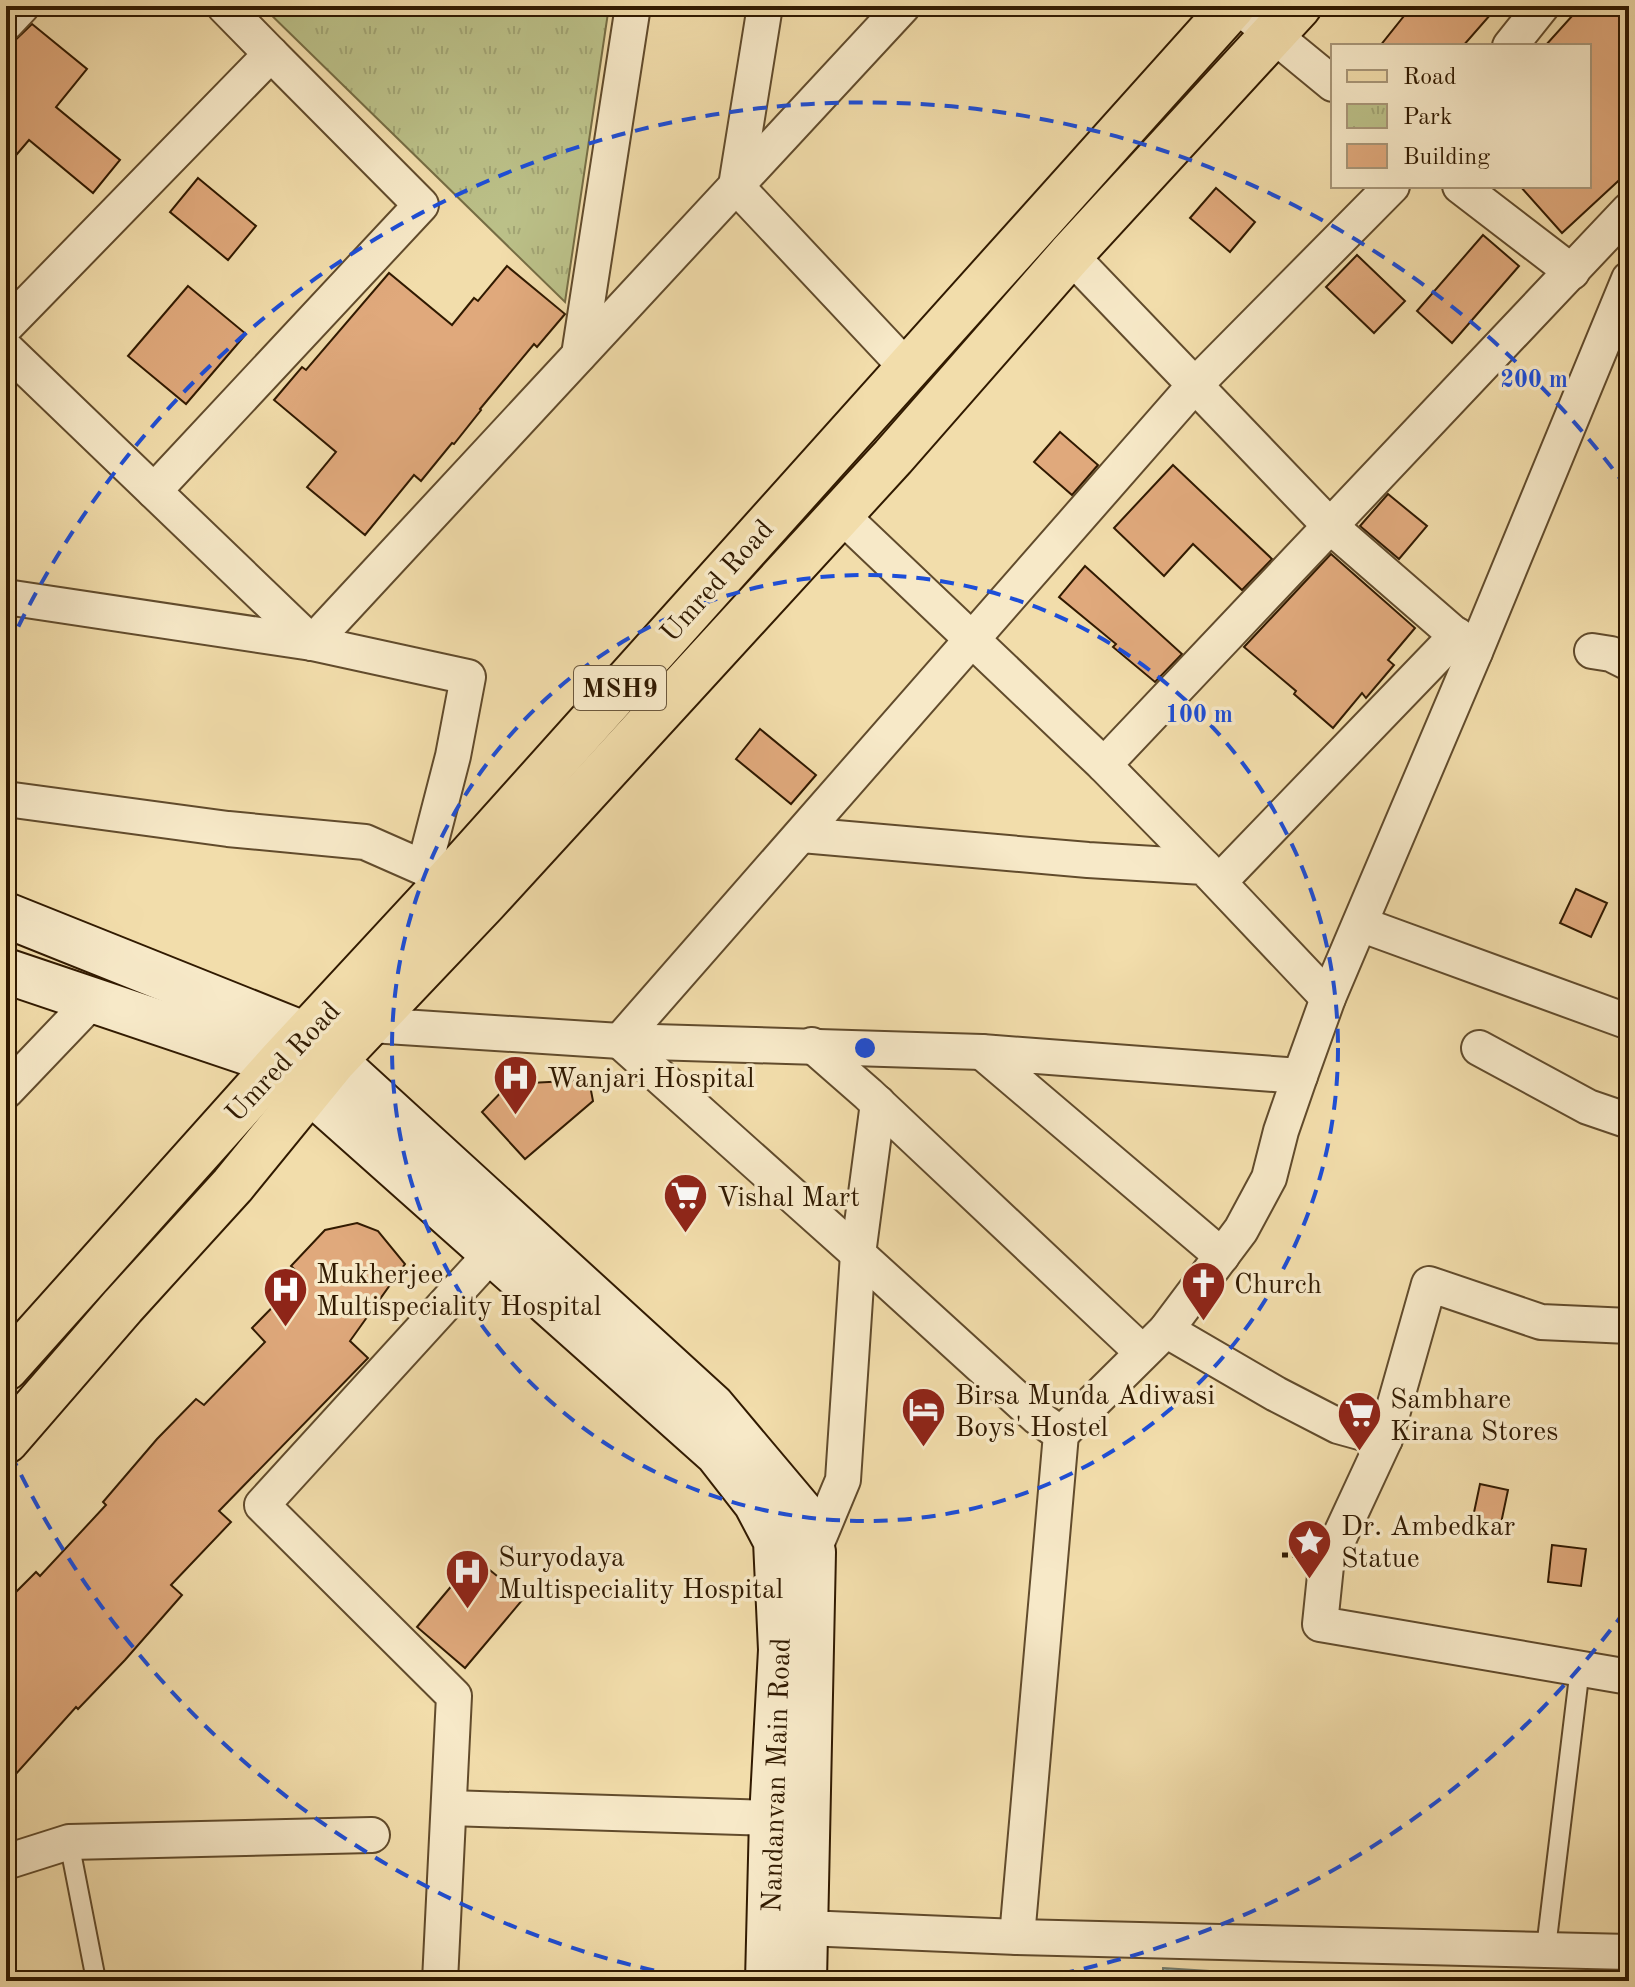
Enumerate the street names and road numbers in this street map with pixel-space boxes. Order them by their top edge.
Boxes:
street label: Umred Road [657,516,780,648]
road number: MSH9 [574,666,666,710]
street label: Umred Road [222,997,347,1129]
street label: Nandanvan Main Road [759,1637,797,1913]

